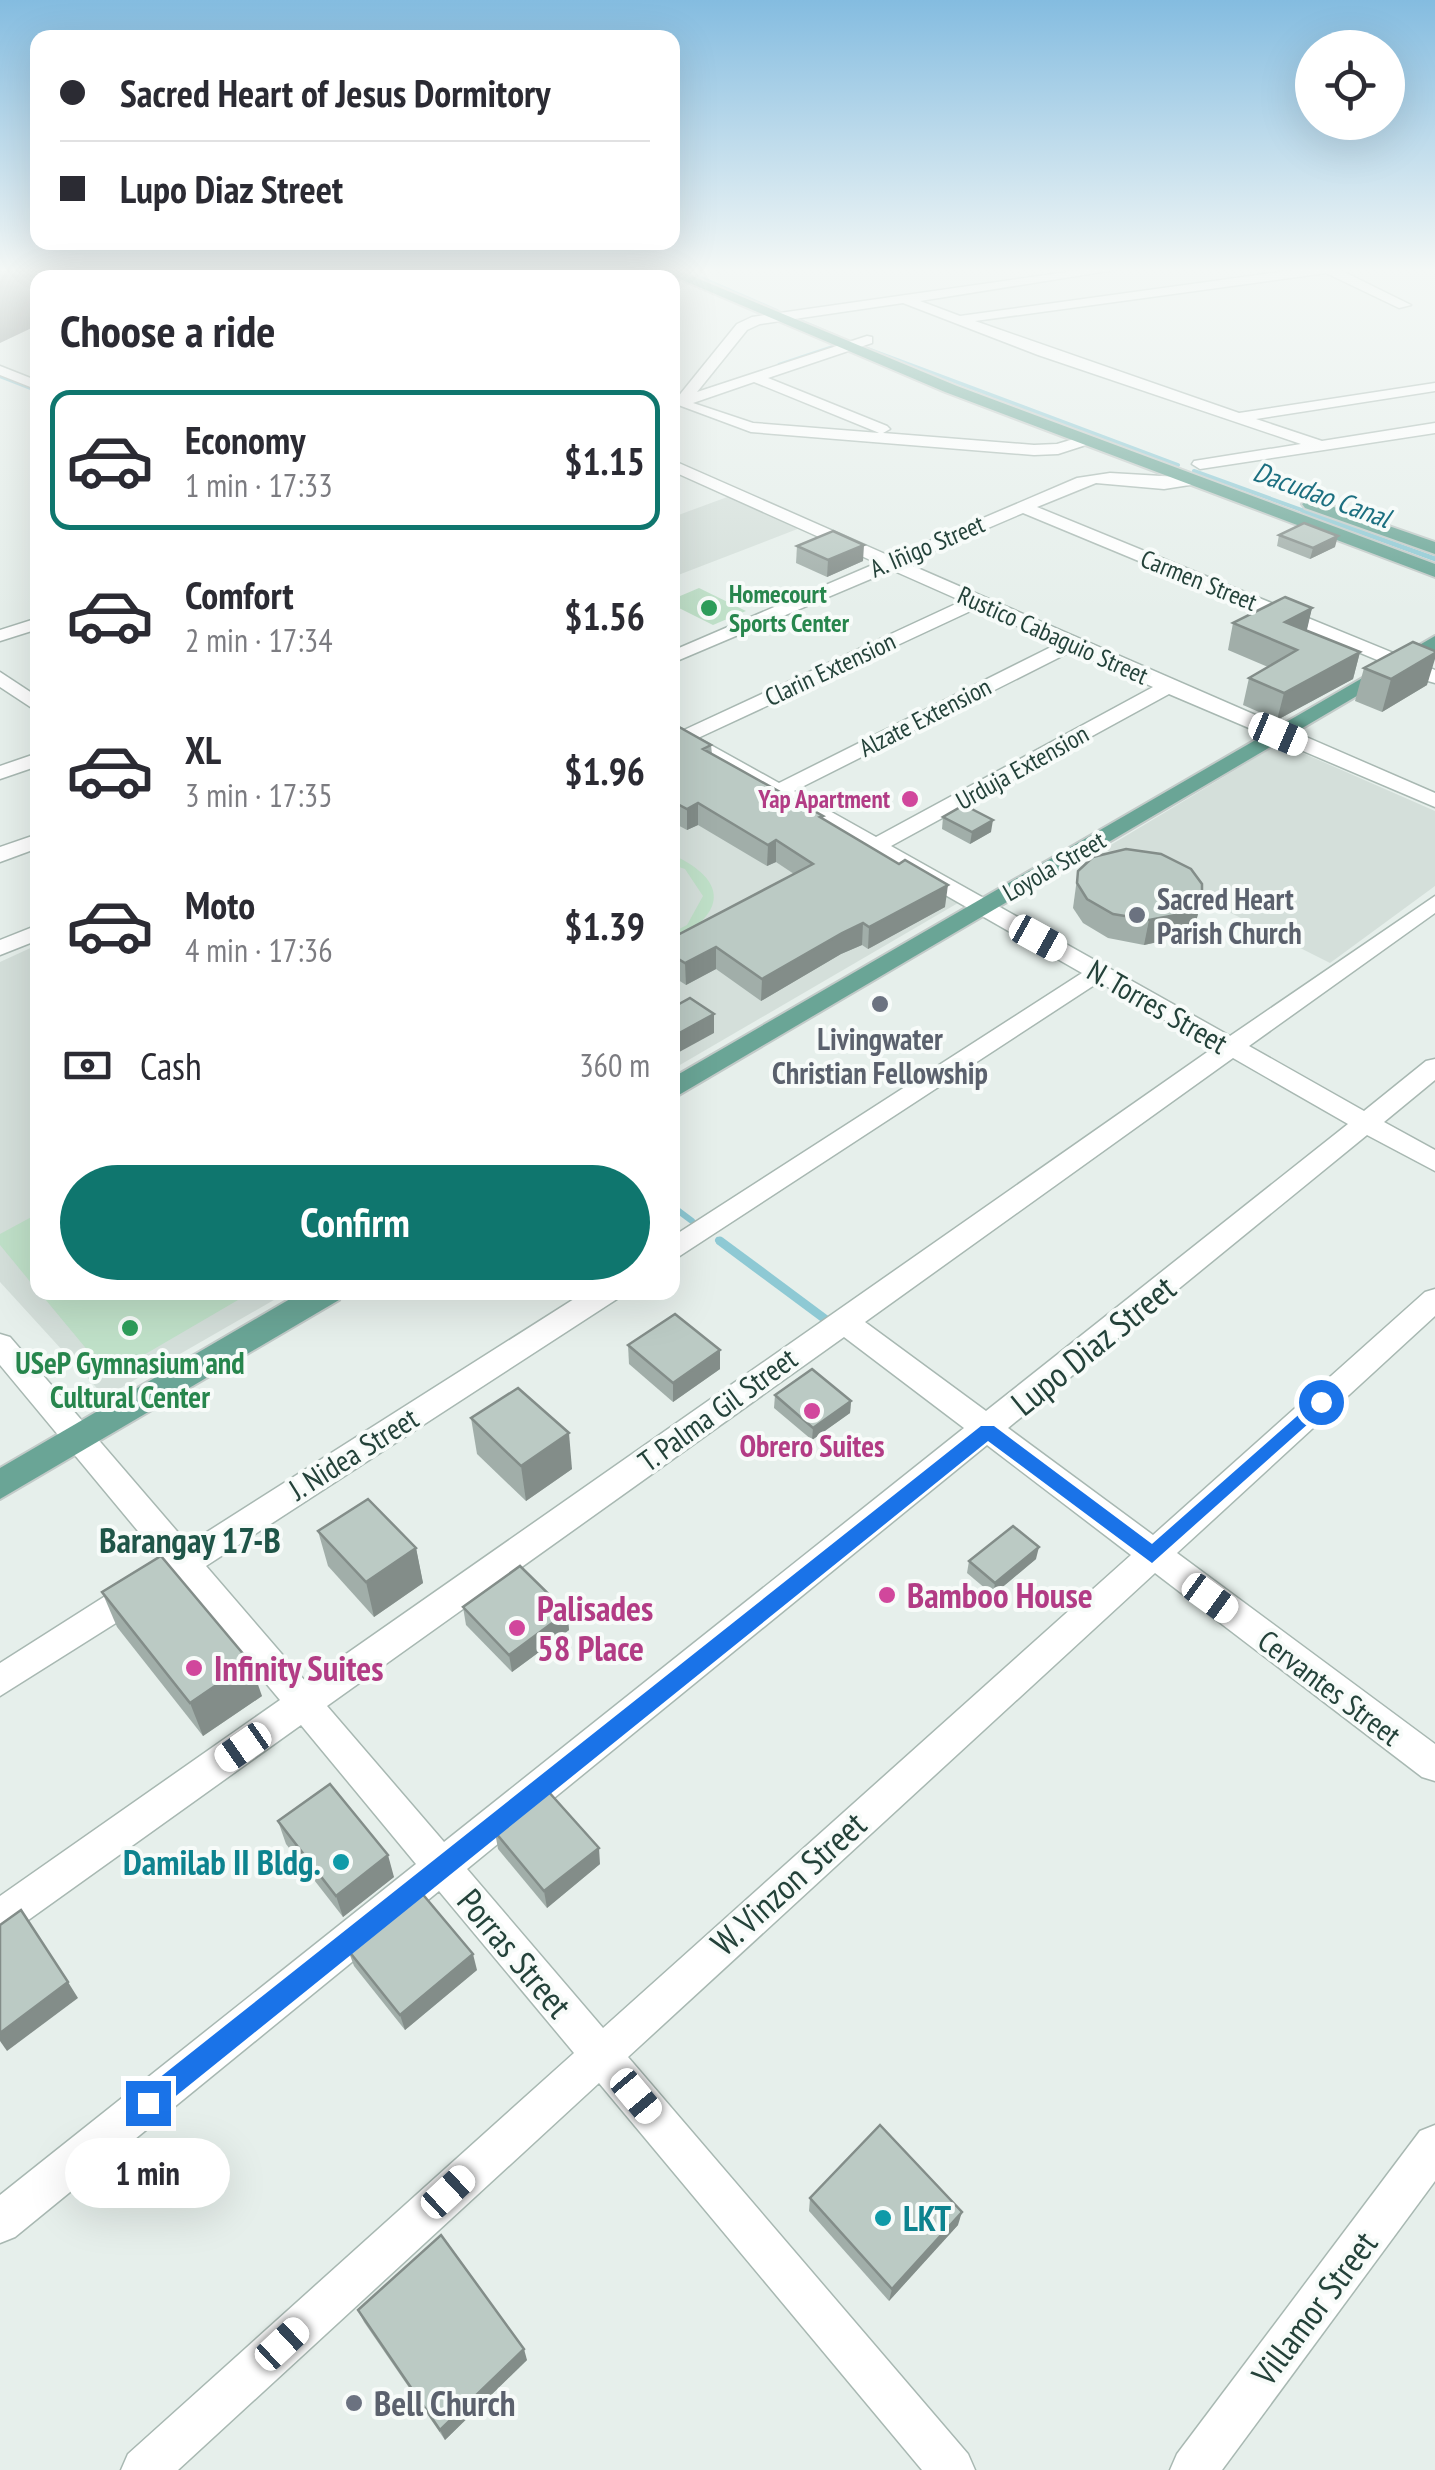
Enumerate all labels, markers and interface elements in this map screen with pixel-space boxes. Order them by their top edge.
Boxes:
map controls [1295,30,1405,140]
button: locate [1295,30,1405,140]
text: Sacred Heart of Jesus Dormitory [120,68,550,117]
text: Lupo Diaz Street [120,164,343,213]
text: Choose a ride [60,301,275,359]
icon: car [65,415,155,505]
text: Economy [185,415,305,464]
text: $1.15 [564,436,645,485]
water label: Dacudao Canal [1248,452,1398,537]
text: 1 min · 17:33 [185,464,333,506]
street label: A. Iñigo Street [865,508,989,584]
street label: Carmen Street [1136,542,1262,618]
icon: car [65,570,155,660]
text: Comfort [185,570,294,619]
place label: Homecourt Sports Center [729,578,850,639]
street label: Rustico Cabaguio Street [953,579,1153,691]
text: $1.56 [564,591,645,640]
marker: Homecourt Sports Center [698,597,720,619]
text: 2 min · 17:34 [185,619,333,661]
street label: Clarin Extension [760,625,900,713]
street label: Alzate Extension [854,670,996,764]
car [1245,708,1311,760]
street label: Urduja Extension [950,717,1094,817]
icon: car [65,725,155,815]
text: XL [185,725,221,774]
text: $1.96 [564,746,645,795]
text: 3 min · 17:35 [185,774,333,816]
place label: Yap Apartment [757,783,891,815]
marker: Yap Apartment [899,788,921,810]
street label: Loyola Street [997,824,1111,908]
place label: Sacred Heart Parish Church [1157,879,1302,952]
icon: car [65,880,155,970]
text: Moto [185,880,255,929]
text: $1.39 [564,901,645,950]
marker: Sacred Heart Parish Church [1126,904,1148,926]
car [1004,910,1072,966]
text: 4 min · 17:36 [185,929,333,971]
street label: N. Torres Street [1081,950,1236,1062]
marker: Livingwater Christian Fellowship [869,993,891,1015]
place label: Livingwater Christian Fellowship [772,1019,988,1092]
icon: cash [60,1038,115,1093]
text: Cash [140,1041,202,1090]
text: 360 m [579,1044,650,1086]
button: Confirm [60,1165,650,1280]
street label: Lupo Diaz Street [1001,1264,1185,1425]
marker: USeP Gymnasium and Cultural Center [119,1317,141,1339]
street label: T. Palma Gil Street [630,1338,805,1480]
place label: USeP Gymnasium and Cultural Center [15,1343,245,1416]
route start [1299,1380,1344,1425]
street label: J. Nidea Street [280,1398,426,1509]
marker: Obrero Suites [801,1400,823,1422]
place label: Obrero Suites [739,1426,885,1465]
district label: Barangay 17-B [99,1517,281,1563]
car [1177,1568,1243,1628]
place label: Bamboo House [907,1572,1093,1618]
marker: Bamboo House [876,1584,898,1606]
place label: Palisades 58 Place [537,1585,653,1671]
marker: Palisades 58 Place [506,1617,528,1639]
street label: Cervantes Street [1251,1620,1410,1754]
place label: Infinity Suites [214,1645,384,1691]
marker: Infinity Suites [183,1657,205,1679]
car [210,1718,276,1776]
street label: W. Vinzon Street [701,1801,876,1965]
place label: Damilab II Bldg. [123,1839,321,1885]
marker: Damilab II Bldg. [330,1851,352,1873]
street label: Porras Street [448,1879,583,2027]
car [605,2063,667,2129]
route end [126,2081,171,2126]
callout: 1 min [66,2138,230,2208]
text: 1 min [115,2152,180,2194]
car [416,2161,480,2223]
place label: LKT [903,2195,952,2241]
marker: LKT [872,2207,894,2229]
street label: Villamor Street [1240,2221,1387,2395]
car [250,2313,314,2375]
place label: Bell Church [374,2380,515,2426]
marker: Bell Church [343,2392,365,2414]

